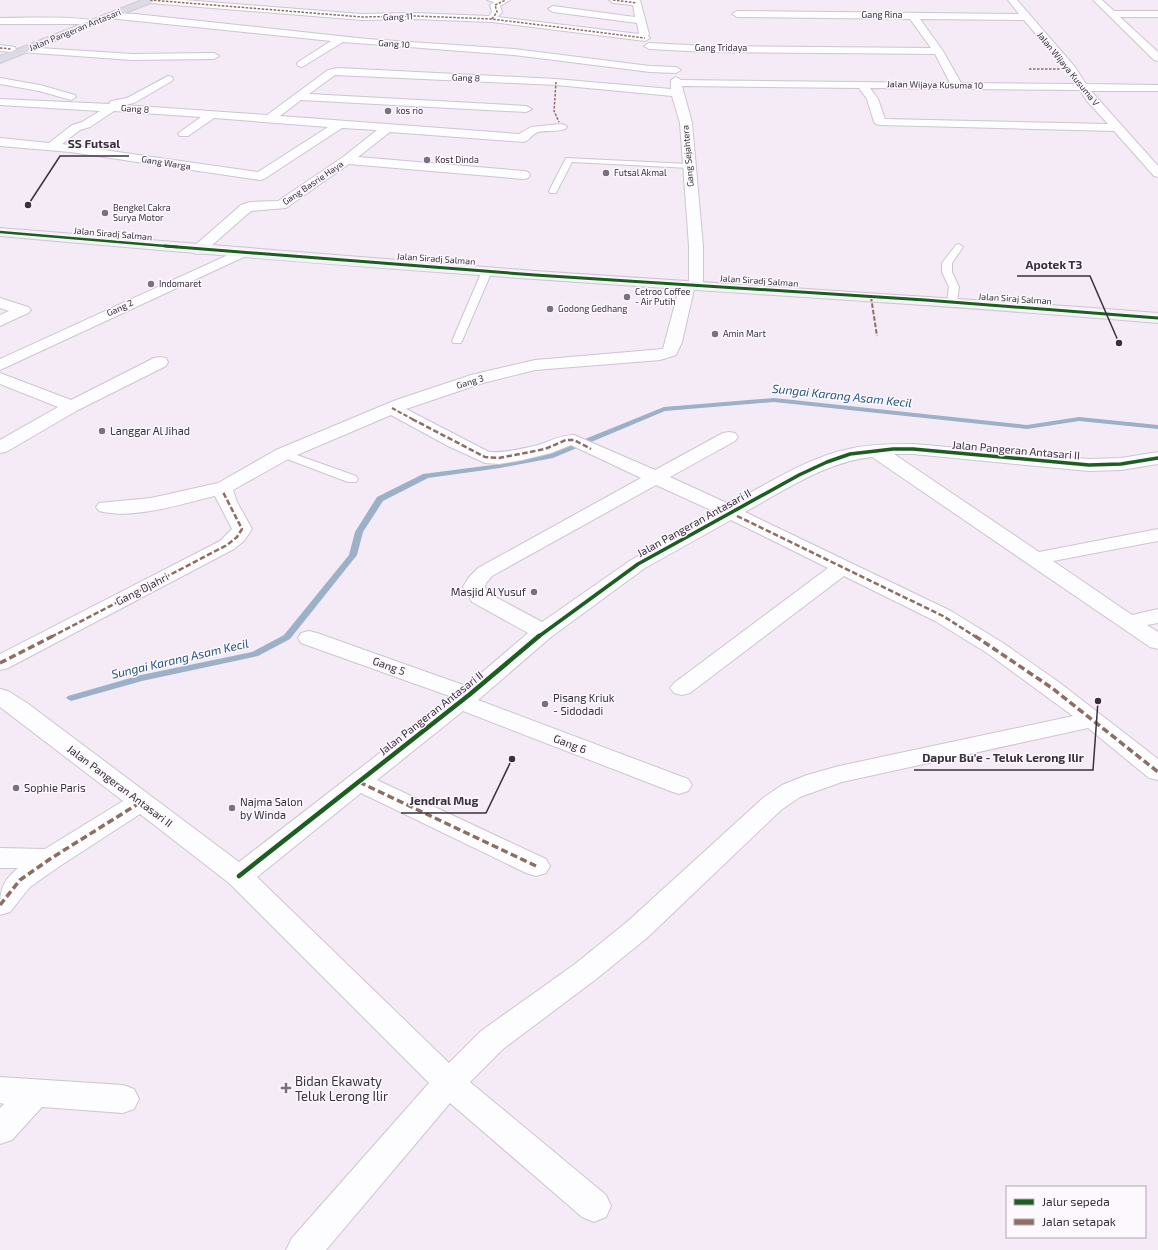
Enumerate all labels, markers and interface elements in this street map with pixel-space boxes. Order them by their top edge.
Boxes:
street label: Jalan Pangeran Antasari [27,6,122,53]
street label: Gang Rina [862,9,902,20]
street label: Gang 11 [383,10,413,23]
street label: Jalan Wijaya Kusuma V [1035,29,1102,109]
street label: Gang 10 [378,37,410,50]
street label: Gang Tridaya [695,42,747,53]
street label: Gang 8 [452,72,480,83]
street label: Jalan Wijaya Kusuma 10 [887,78,983,91]
street label: Gang 8 [121,102,150,115]
place label: kos rio [396,105,423,116]
marker: kos rio [383,106,393,116]
street label: Gang Sejahtera [679,125,696,187]
callout: SS Futsal [60,132,129,156]
text: SS Futsal [68,136,120,150]
street label: Gang Warga [141,153,191,172]
place label: Kost Dinda [435,154,479,165]
marker: Kost Dinda [422,155,432,165]
street label: Gang Basrie Haya [280,158,345,207]
place label: Futsal Akmal [614,167,667,178]
marker: Futsal Akmal [601,168,611,178]
place label: Bengkel Cakra Surya Motor [113,202,171,223]
marker: Bengkel Cakra Surya Motor [100,208,110,218]
street label: Jalan Siradj Salman [73,225,153,242]
street label: Jalan Siradj Salman [396,250,476,267]
callout: Apotek T3 [1017,252,1090,276]
text: Apotek T3 [1026,257,1083,271]
street label: Jalan Siradj Salman [719,272,799,289]
place label: Indomaret [159,278,202,289]
marker: Indomaret [146,279,156,289]
place label: Cetroo Coffee - Air Putih [635,286,691,307]
street label: Jalan Siraj Salman [978,290,1052,307]
marker: Cetroo Coffee - Air Putih [622,292,632,302]
street label: Gang 2 [105,297,135,318]
place label: Godong Gedhang [558,303,627,314]
marker: Godong Gedhang [545,304,555,314]
place label: Amin Mart [723,328,766,339]
marker: Amin Mart [710,329,720,339]
street label: Gang 3 [455,372,485,391]
water label: Sungai Karang Asam Kecil [771,381,913,409]
place label: Langgar Al Jihad [110,424,190,437]
marker: Langgar Al Jihad [97,426,107,436]
street label: Jalan Pangeran Antasari II [952,437,1081,462]
street label: Jalan Pangeran Antasari II [635,486,753,559]
street label: Gang Djahri [113,570,171,608]
place label: Masjid Al Yusuf [451,585,527,599]
marker: Masjid Al Yusuf [529,587,539,597]
water label: Sungai Karang Asam Kecil [110,635,250,681]
street label: Gang 5 [371,654,407,677]
street label: Jalan Pangeran Antasari II [376,668,485,757]
place label: Pisang Kriuk - Sidodadi [553,691,615,717]
marker: Pisang Kriuk - Sidodadi [540,699,550,709]
street label: Gang 6 [552,731,588,756]
street label: Jalan Pangeran Antasari II [65,742,175,829]
callout: Dapur Bu'e - Teluk Lerong Ilir [914,746,1093,770]
text: Dapur Bu'e - Teluk Lerong Ilir [922,750,1084,764]
place label: Sophie Paris [24,781,86,794]
marker: Sophie Paris [11,783,21,793]
callout: Jendral Mug [401,789,486,813]
text: Jendral Mug [410,793,478,807]
place label: Najma Salon by Winda [240,795,303,821]
marker: Najma Salon by Winda [227,803,237,813]
place label: Bidan Ekawaty Teluk Lerong Ilir [295,1073,388,1104]
marker: Bidan Ekawaty Teluk Lerong Ilir [280,1082,292,1094]
legend [1006,1186,1146,1238]
text: Jalur sepeda [1042,1194,1110,1208]
text: Jalan setapak [1042,1214,1116,1228]

